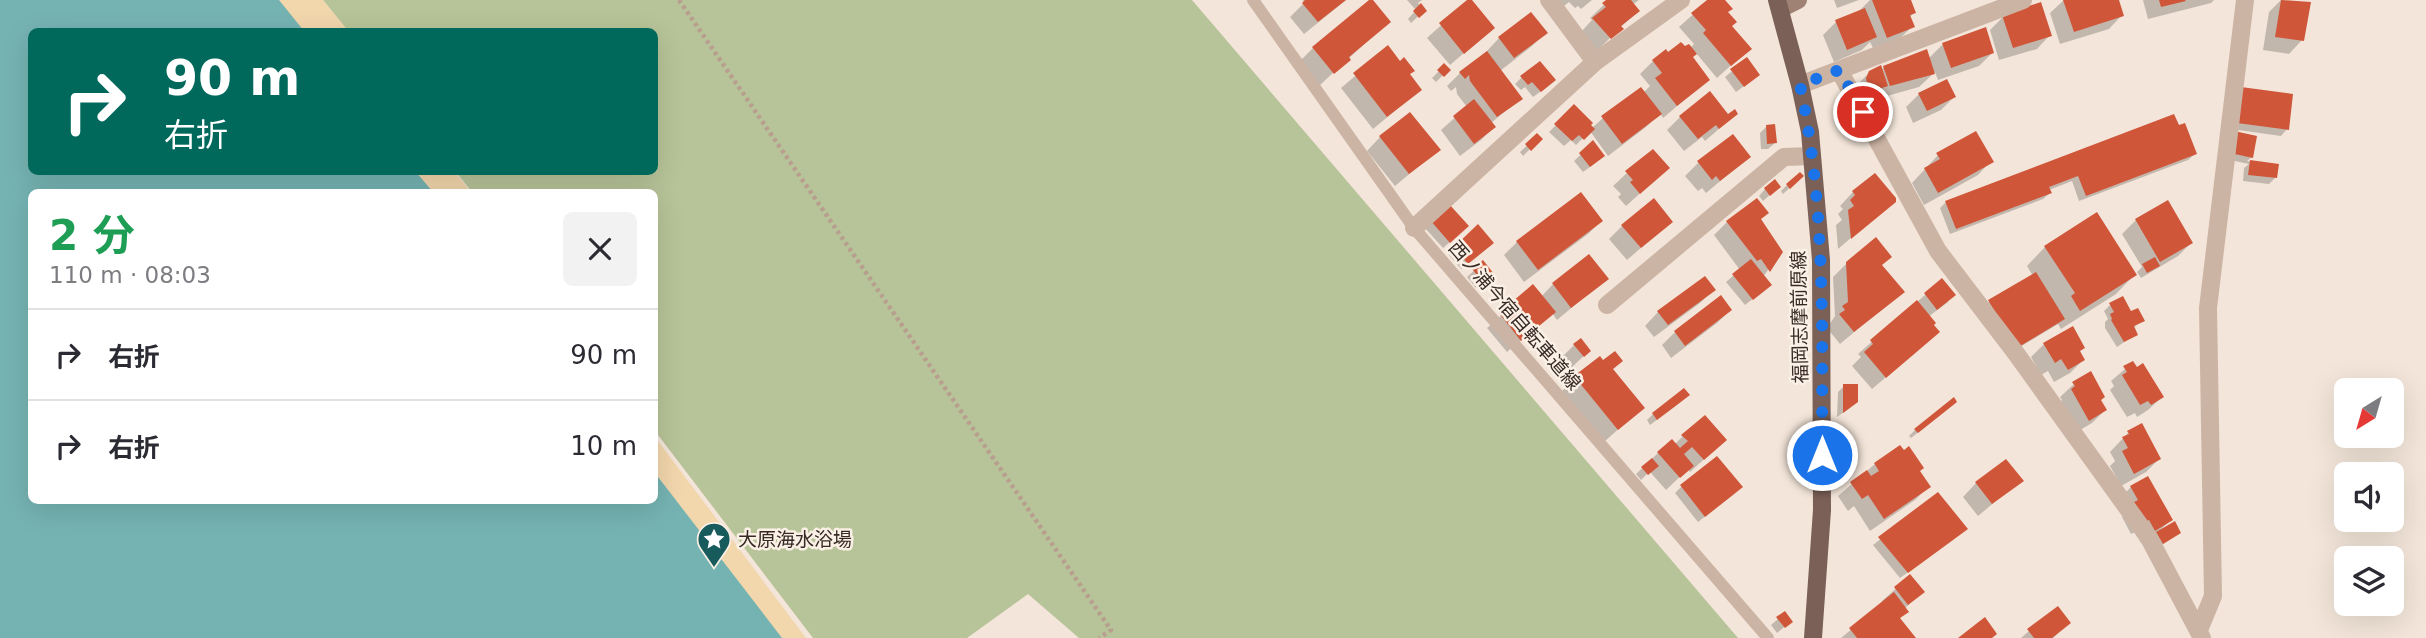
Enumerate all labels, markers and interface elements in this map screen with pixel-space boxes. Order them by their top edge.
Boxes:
text: 90 m [164,50,300,107]
icon: right [49,56,140,147]
pin [1833,82,1893,142]
icon: arrive [1844,93,1882,131]
text: 右折 [164,116,228,154]
text: 2 分 [49,211,135,260]
button: close [563,212,637,286]
street label: 西ノ浦今宿自転車道線 [1444,236,1586,394]
street label: 福岡志摩前原線 [1787,250,1811,384]
text: 110 m · 08:03 [49,262,211,288]
icon: right [49,336,87,374]
text: 90 m [570,340,637,370]
text: 右折 [108,342,160,372]
north arrow [2334,378,2404,448]
map controls [2334,378,2404,616]
position arrow [1785,418,1859,492]
icon: right [49,427,87,465]
text: 10 m [570,431,637,461]
text: 右折 [108,433,160,463]
button: sound [2334,462,2404,532]
place icon: 大原海水浴場 [695,520,733,569]
place label: 大原海水浴場 [738,528,852,550]
button: layers [2334,546,2404,616]

